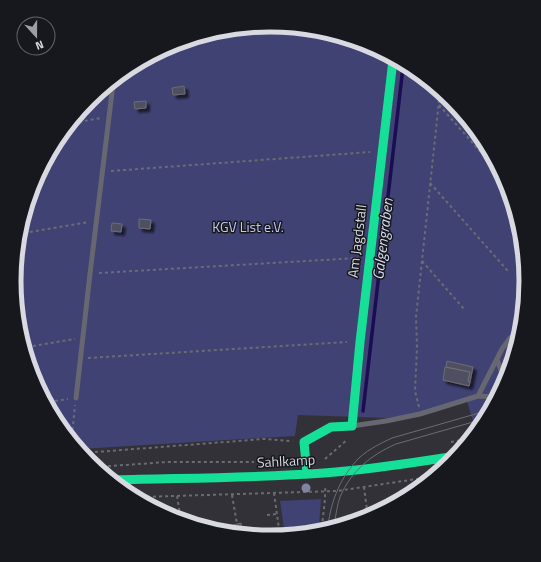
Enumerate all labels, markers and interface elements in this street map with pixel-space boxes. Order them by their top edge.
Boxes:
north arrow [16,16,56,56]
text: N [33,37,46,54]
water label: Galgengraben [366,196,399,281]
street label: Am Jagdstall [342,203,371,279]
park label: KGV List e.V. [212,216,284,237]
street label: Sahlkamp [256,448,316,473]

